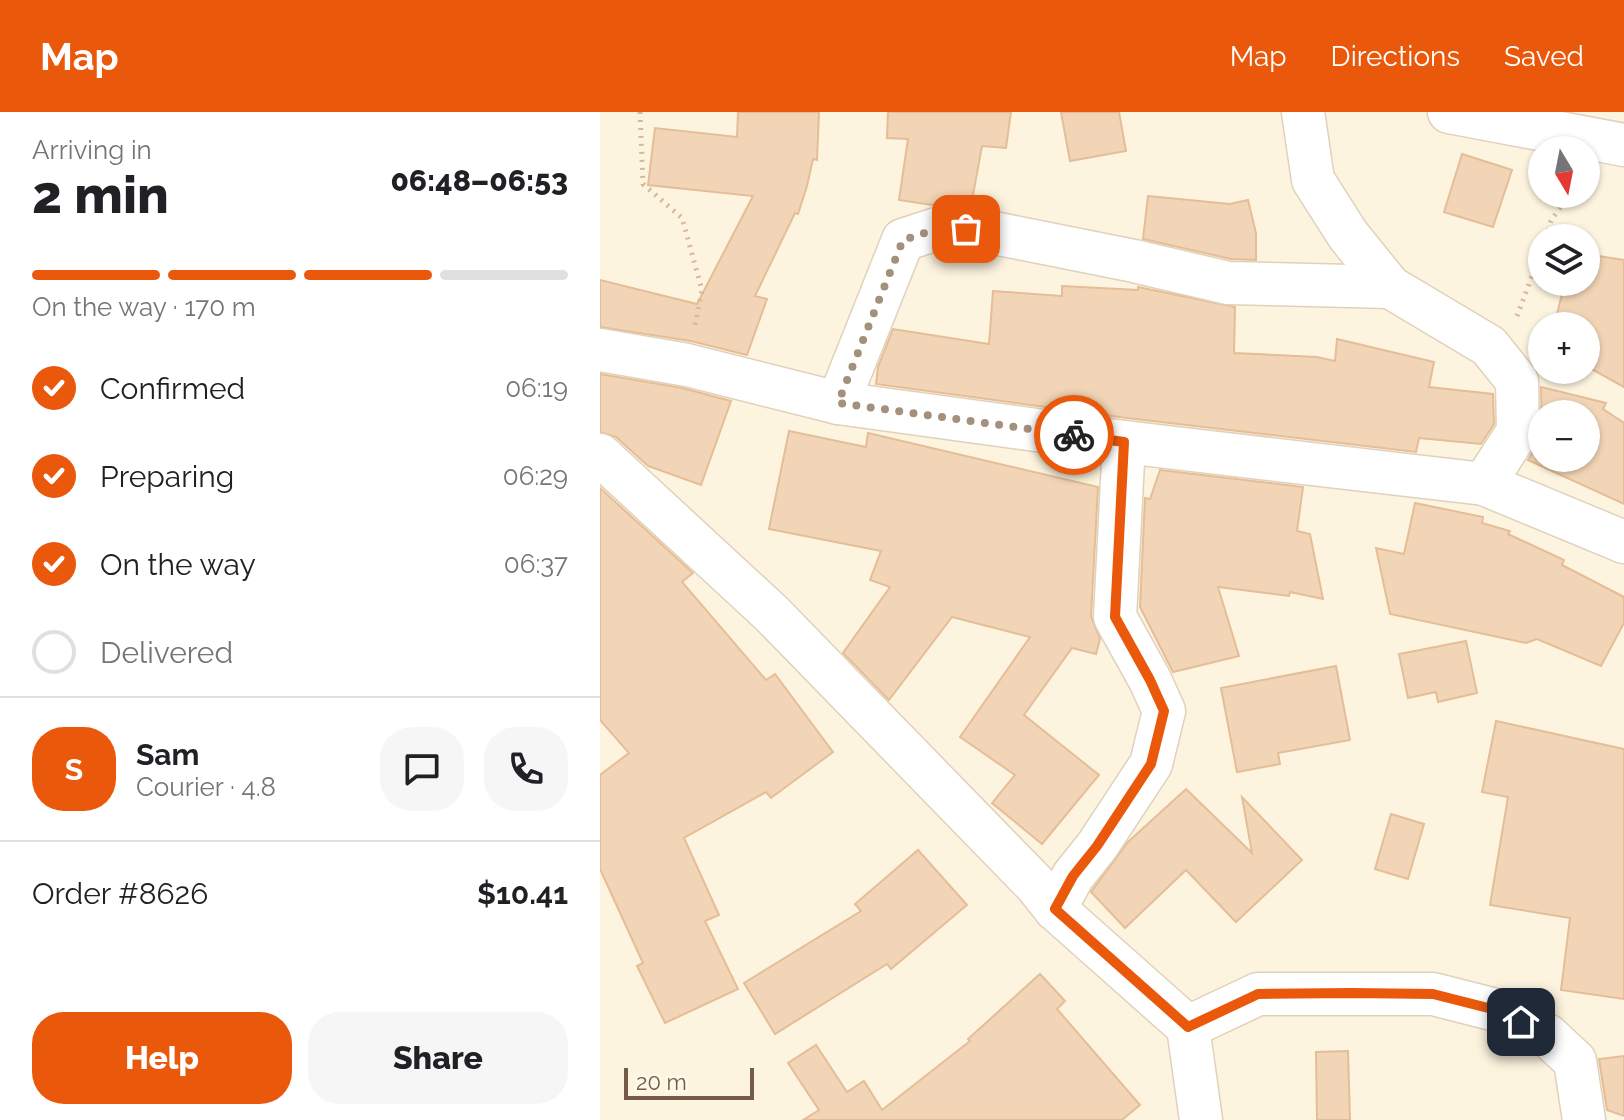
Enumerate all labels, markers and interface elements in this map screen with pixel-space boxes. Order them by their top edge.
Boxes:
text: Map [40,34,119,79]
text: Map [1230,40,1287,73]
text: Directions [1331,40,1460,73]
text: Saved [1504,40,1584,73]
text: Arriving in [32,135,152,165]
north arrow [1528,136,1600,208]
map controls [1528,136,1600,472]
text: 06:48–06:53 [390,163,568,198]
text: 2 min [32,164,169,225]
pin [932,195,1000,263]
icon: bag [944,207,988,251]
button: layers [1528,224,1600,296]
text: On the way · 170 m [32,292,256,322]
button: + [1528,312,1600,384]
icon: check [32,366,76,410]
text: Confirmed [100,371,245,406]
text: 06:19 [505,373,568,403]
courier [1034,395,1114,475]
button: − [1528,400,1600,472]
icon: bike [1052,413,1096,457]
icon: check [32,454,76,498]
text: Preparing [100,459,234,494]
text: 06:29 [503,461,568,491]
icon: check [32,542,76,586]
text: On the way [100,547,256,582]
text: 06:37 [504,549,568,579]
text: Delivered [100,635,233,670]
button: chat [380,727,464,811]
button: phone [484,727,568,811]
text: Sam [136,737,199,772]
text: S [65,752,83,787]
text: Courier · 4.8 [136,772,276,802]
text: Order #8626 [32,876,208,911]
text: $10.41 [477,876,568,911]
pin [1487,988,1555,1056]
icon: home [1499,1000,1543,1044]
button: Help [32,1012,292,1104]
button: Share [308,1012,568,1104]
scale bar [624,1064,754,1100]
text: 20 m [636,1069,687,1095]

